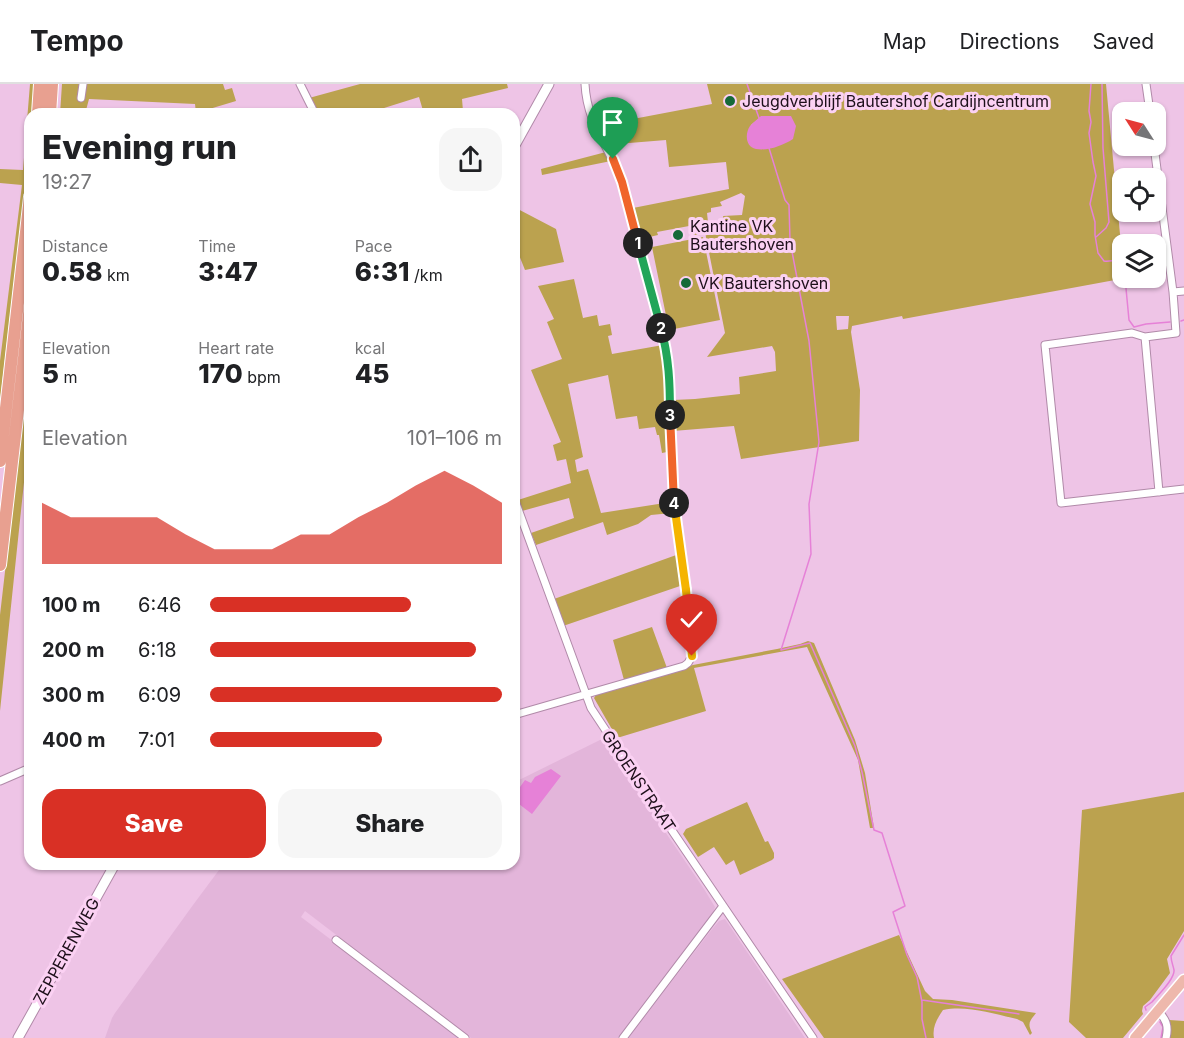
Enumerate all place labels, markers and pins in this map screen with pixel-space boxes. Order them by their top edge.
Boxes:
place label: Jeugdverblijf Bautershof Cardijncentrum [742,91,1049,111]
marker: Jeugdverblijf Bautershof Cardijncentrum [723,94,737,108]
pin [587,97,638,159]
place label: Kantine VK Bautershoven [690,216,794,254]
pin: 1 [623,228,653,258]
marker: Kantine VK Bautershoven [671,228,685,242]
place label: VK Bautershoven [698,273,828,293]
marker: VK Bautershoven [679,276,693,290]
pin: 2 [646,313,676,343]
pin: 3 [655,400,685,430]
pin: 4 [659,488,689,518]
pin [666,594,717,656]

